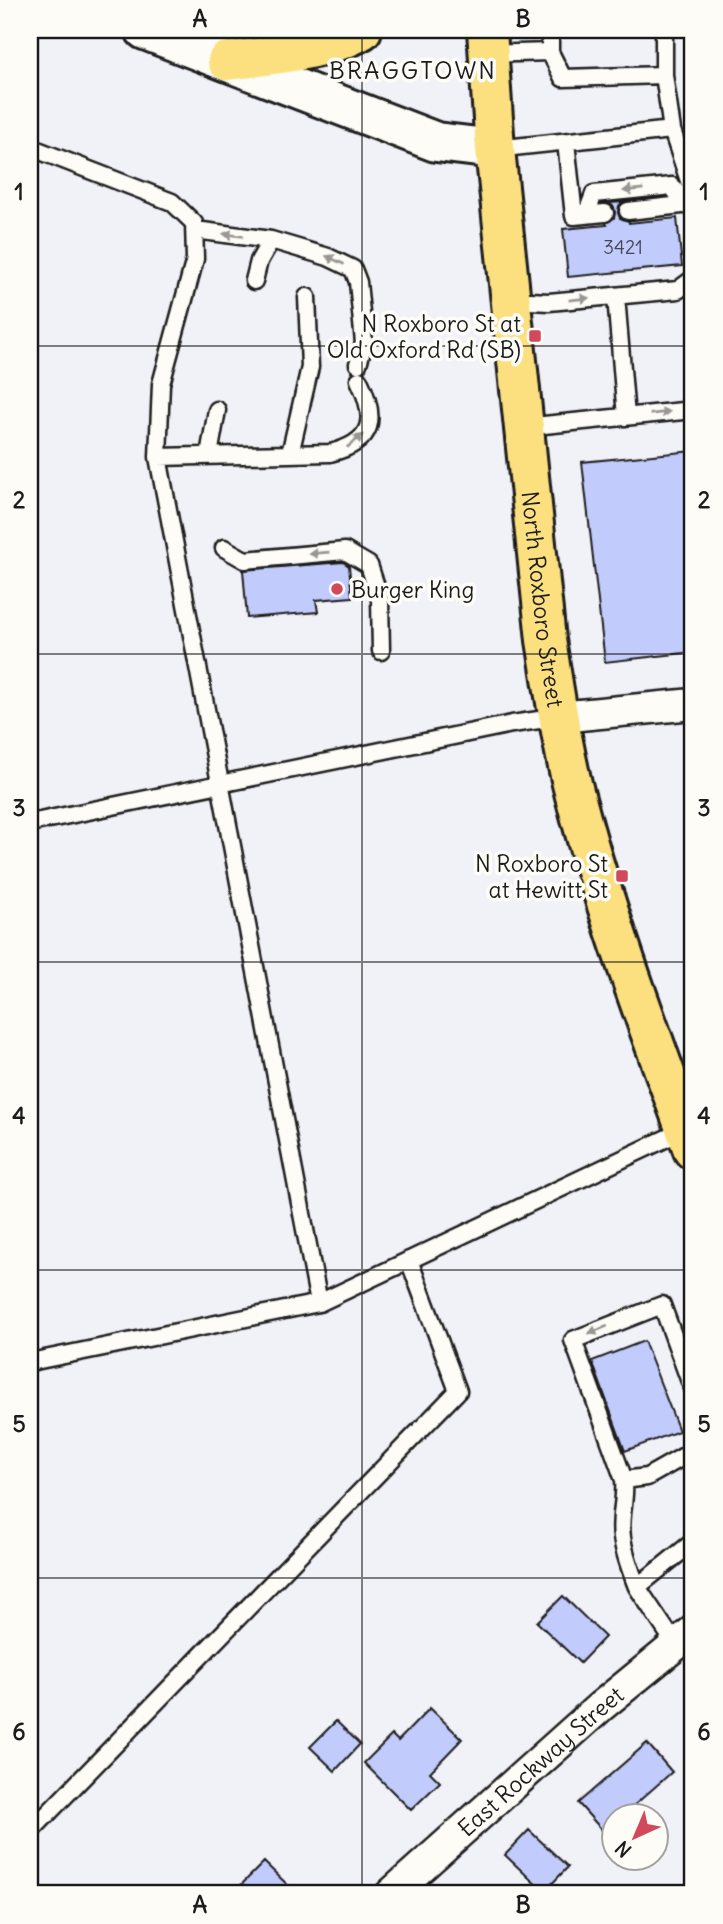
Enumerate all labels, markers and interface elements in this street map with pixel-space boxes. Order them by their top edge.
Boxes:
text: A [193,4,208,33]
text: B [515,4,531,33]
district label: BRAGGTOWN [329,55,497,85]
text: 1 [14,177,24,206]
text: 1 [699,177,709,206]
one-way arrow [622,185,644,196]
one-way arrow [222,230,244,241]
house number: 3421 [603,235,643,259]
one-way arrow [325,255,345,266]
one-way arrow [568,294,590,305]
place label: N Roxboro St at Old Oxford Rd (SB) [327,309,521,364]
marker: N Roxboro St at Old Oxford Rd (SB) [527,328,543,344]
one-way arrow [649,408,671,419]
one-way arrow [346,434,364,449]
text: 2 [13,485,26,514]
text: 2 [698,485,711,514]
street label: North Roxboro Street [516,490,571,710]
one-way arrow [308,548,330,559]
place label: Burger King [351,575,474,604]
marker: Burger King [329,581,345,597]
text: 3 [12,793,26,822]
text: 3 [697,793,711,822]
place label: N Roxboro St at Hewitt St [475,849,608,904]
marker: N Roxboro St at Hewitt St [614,868,630,884]
text: 4 [12,1101,26,1130]
text: 4 [697,1101,711,1130]
one-way arrow [588,1325,609,1336]
text: 5 [12,1409,26,1438]
text: 5 [697,1409,711,1438]
street label: East Rockway Street [451,1679,629,1842]
text: 6 [12,1717,26,1746]
text: 6 [697,1717,711,1746]
north arrow [600,1801,670,1871]
text: N [610,1836,636,1862]
text: A [193,1890,208,1919]
text: B [515,1890,531,1919]

